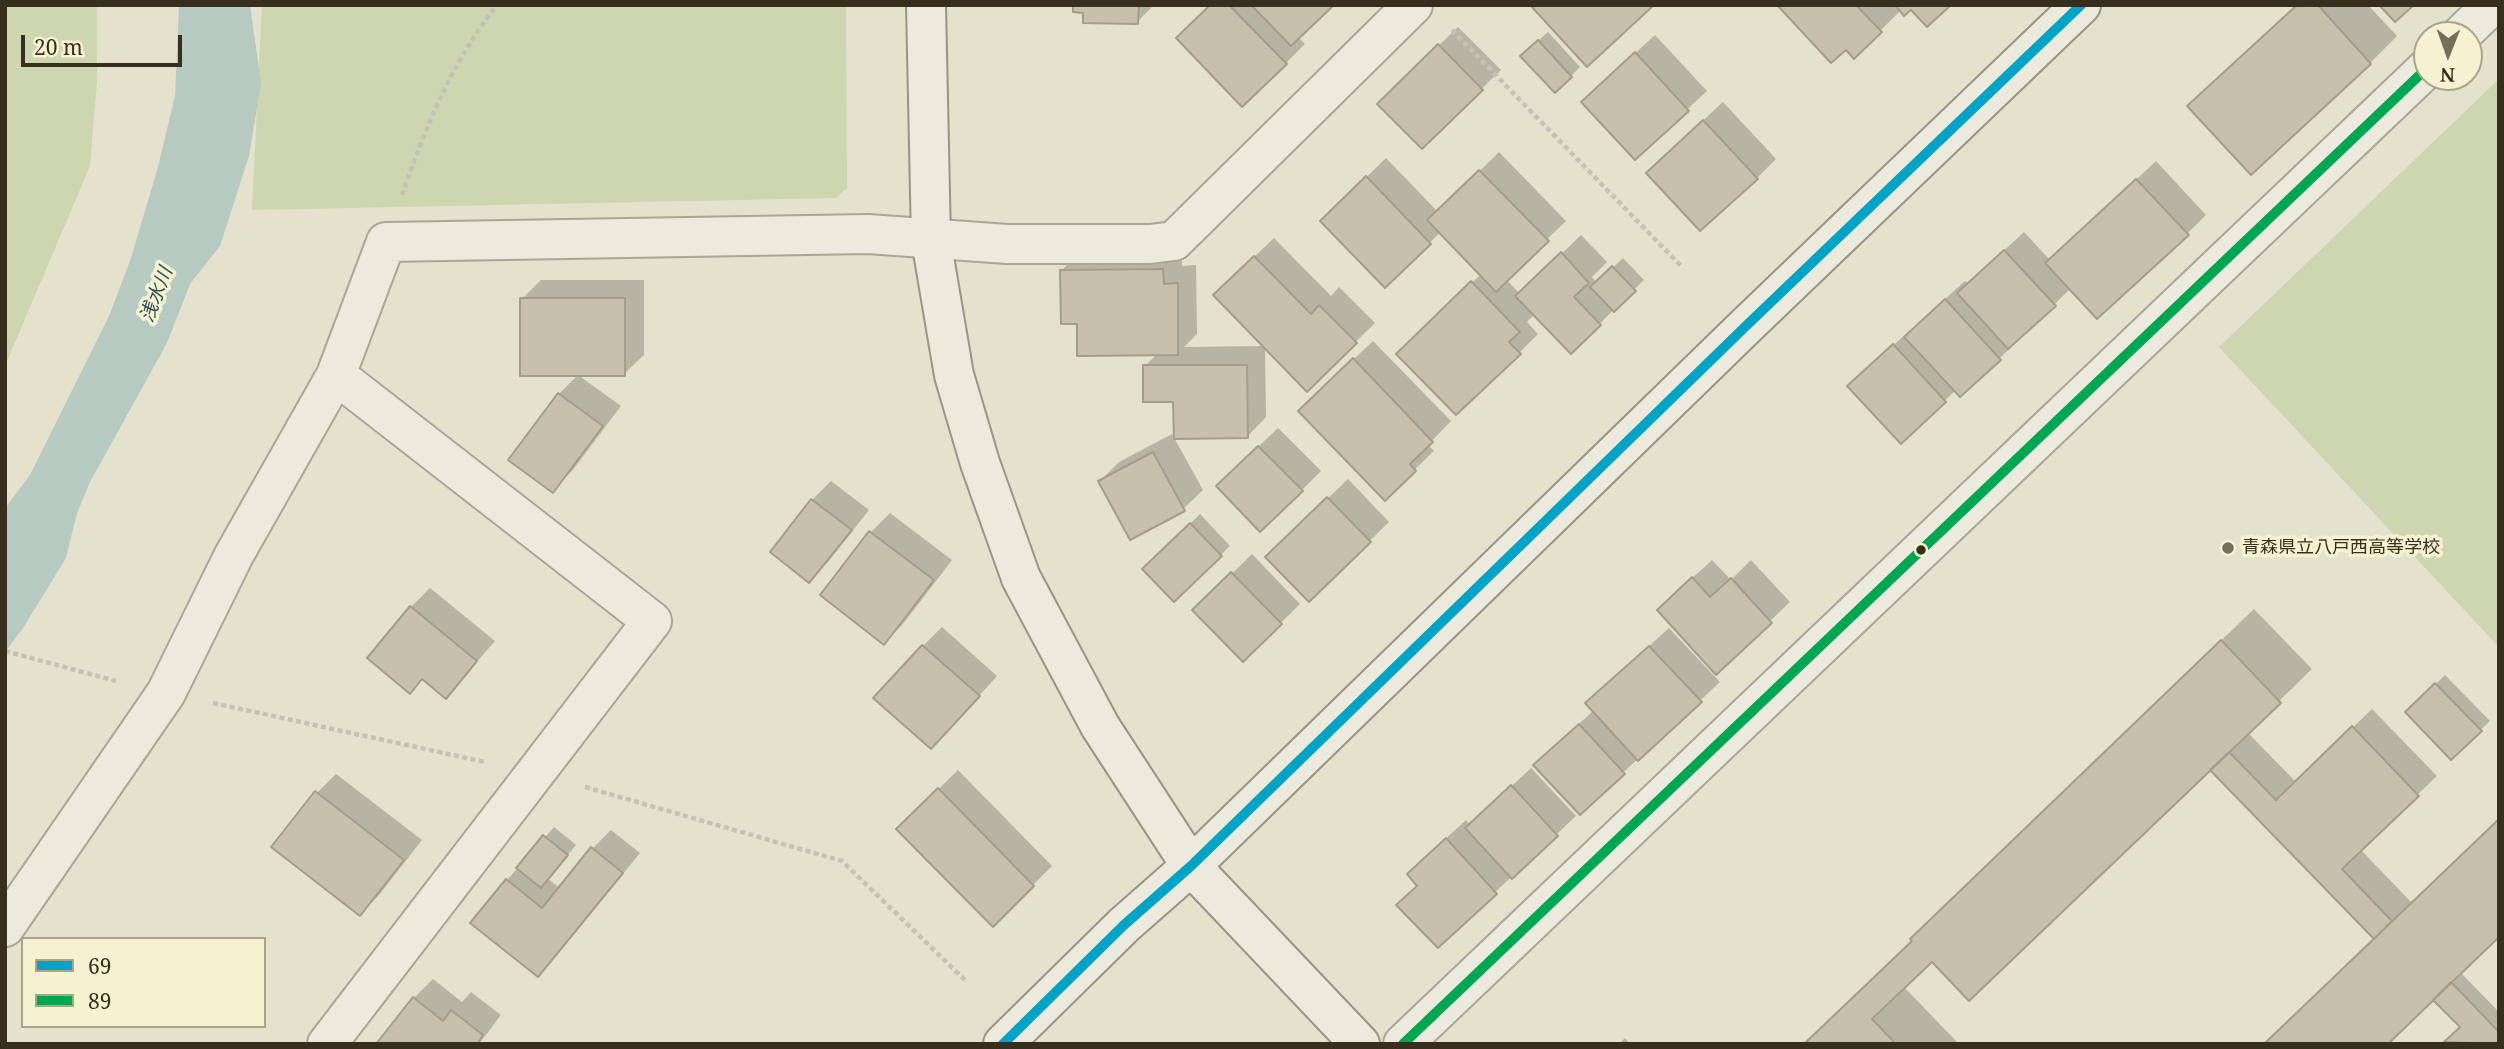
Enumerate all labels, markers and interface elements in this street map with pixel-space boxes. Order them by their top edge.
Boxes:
scale bar [24,21,186,65]
north arrow [2413,21,2483,91]
text: 20 m [34,33,83,61]
text: N [2440,62,2455,88]
water label: 浅水川 [136,264,178,326]
place label: 青森県立八戸西高等学校 [2242,537,2440,559]
marker: 青森県立八戸西高等学校 [2220,540,2236,556]
unlabelled marker [1914,543,1928,557]
legend [21,937,266,1028]
text: 69 [88,952,111,980]
text: 89 [88,987,111,1015]

